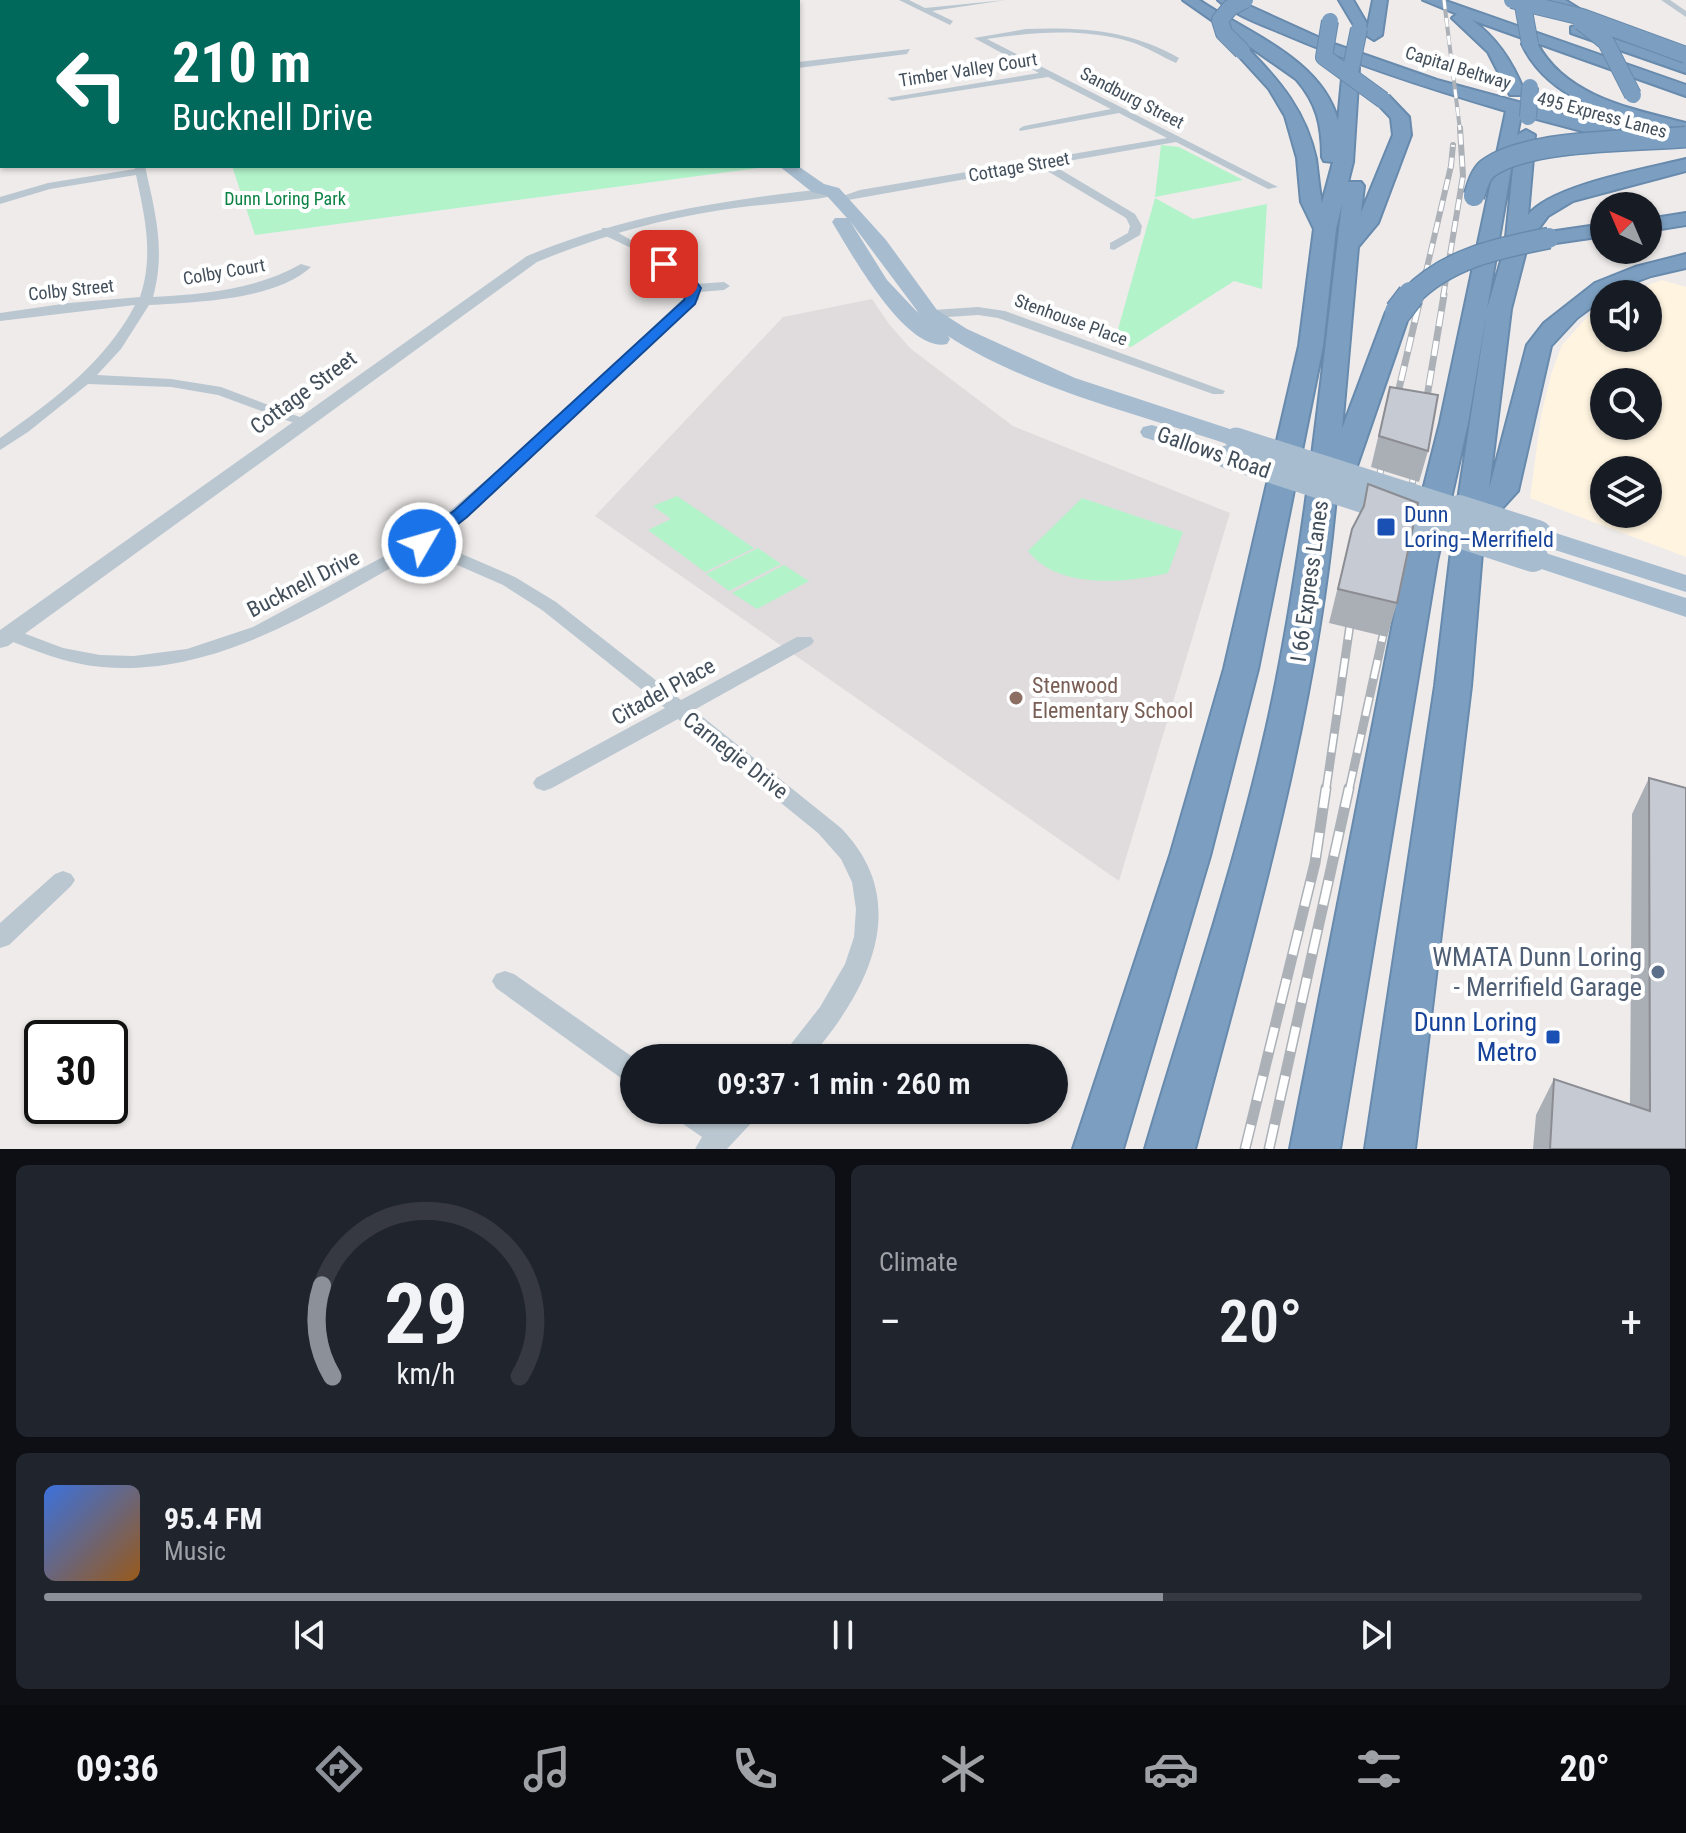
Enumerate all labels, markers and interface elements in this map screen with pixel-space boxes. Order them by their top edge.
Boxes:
text: 210 m [172,30,311,96]
icon: left [40,32,144,136]
street label: Capital Beltway [1403,41,1514,94]
street label: Timber Valley Court [897,48,1039,91]
street label: Sandburg Street [1077,62,1188,133]
street label: 495 Express Lanes [1535,87,1669,142]
text: Bucknell Drive [172,97,373,139]
street label: Cottage Street [967,147,1071,186]
park label: Dunn Loring Park [224,188,346,209]
north arrow [1590,192,1662,264]
map controls [1590,192,1662,528]
pin [630,230,698,298]
icon: arrive [642,242,686,286]
street label: Colby Court [181,254,267,289]
street label: Colby Street [27,275,115,304]
button: sound [1590,280,1662,352]
street label: Stenhouse Place [1012,289,1130,350]
street label: Cottage Street [245,346,361,439]
button: search [1590,368,1662,440]
street label: Gallows Road [1154,421,1274,484]
button: layers [1590,456,1662,528]
street label: I 66 Express Lanes [1286,499,1333,663]
position arrow [380,501,464,585]
place label: Dunn Loring–Merrifield [1404,502,1554,552]
marker: Dunn Loring–Merrifield [1375,516,1397,538]
street label: Bucknell Drive [243,544,364,622]
street label: Citadel Place [607,653,719,730]
place label: Stenwood Elementary School [1032,673,1193,723]
marker: Stenwood Elementary School [1007,689,1025,707]
street label: Carnegie Drive [678,707,793,804]
place label: WMATA Dunn Loring - Merrifield Garage [1432,942,1642,1002]
marker: WMATA Dunn Loring - Merrifield Garage [1649,963,1667,981]
place label: Dunn Loring Metro [1414,1007,1537,1067]
speed limit sign: 30 [24,1020,128,1124]
marker: Dunn Loring Metro [1544,1028,1562,1046]
text: 09:37 · 1 min · 260 m [717,1066,971,1101]
text: Climate [879,1247,958,1277]
text: 29 [383,1266,468,1363]
text: 20° [1219,1286,1302,1357]
text: − [879,1296,901,1348]
text: + [1620,1296,1642,1348]
text: km/h [396,1357,455,1391]
text: 95.4 FM [164,1501,262,1536]
text: Music [164,1536,226,1566]
icon: previous [288,1613,332,1657]
icon: pause [821,1613,865,1657]
icon: next [1354,1613,1398,1657]
icon: directions [311,1741,367,1797]
icon: music [519,1741,575,1797]
icon: phone [727,1741,783,1797]
icon: climate [935,1741,991,1797]
icon: car [1143,1741,1199,1797]
icon: filters [1351,1741,1407,1797]
text: 09:36 [76,1748,159,1790]
text: 20° [1559,1748,1610,1790]

